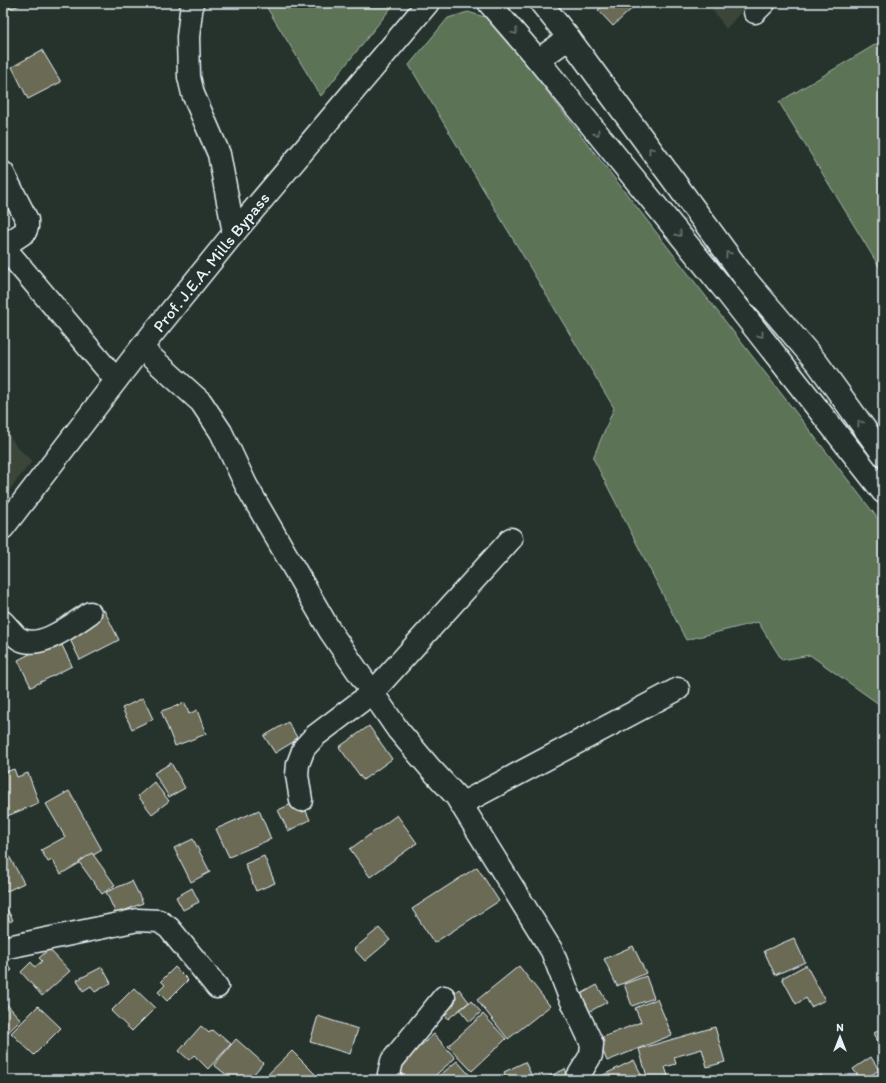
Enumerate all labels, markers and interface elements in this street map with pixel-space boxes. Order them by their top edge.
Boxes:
one-way arrow [510,28,517,35]
one-way arrow [593,128,600,135]
one-way arrow [649,147,656,154]
street label: Prof. J.E.A. Mills Bypass [148,188,274,336]
one-way arrow [675,229,682,236]
one-way arrow [726,252,733,259]
one-way arrow [756,331,763,338]
one-way arrow [858,420,865,427]
north arrow [820,1017,860,1057]
text: N [836,1021,844,1034]

